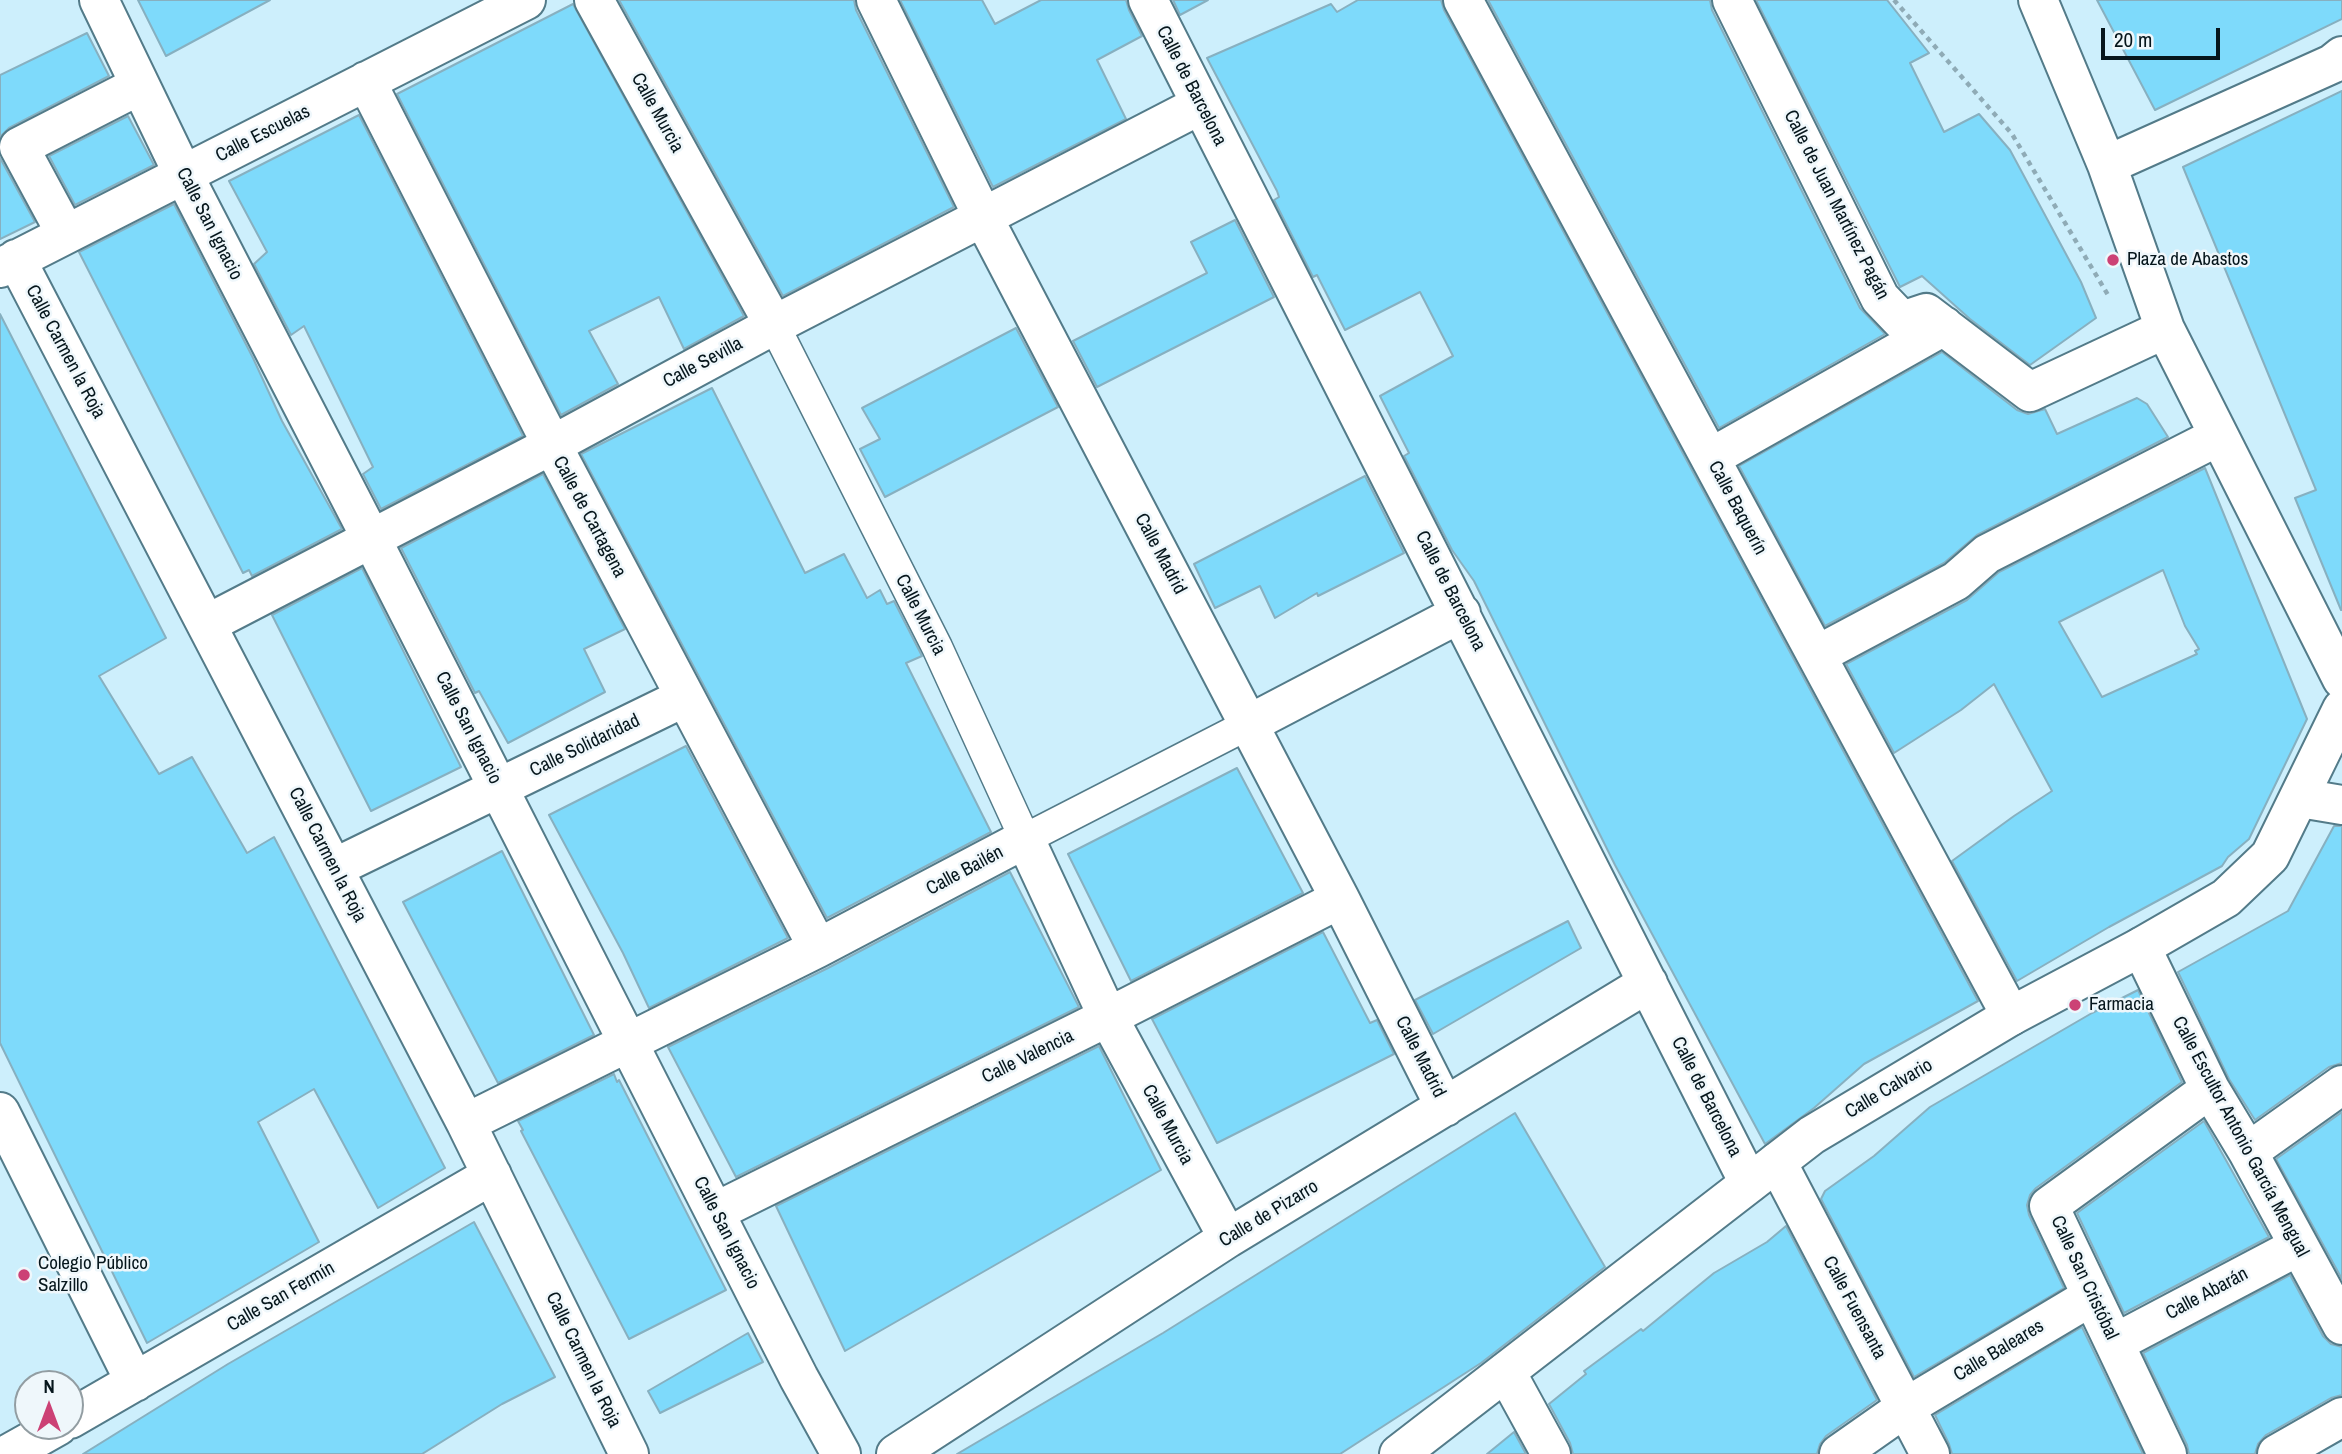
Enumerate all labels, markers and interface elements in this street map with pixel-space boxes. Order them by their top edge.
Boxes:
scale bar [2104,14,2223,58]
street label: Calle de Barcelona [1151,22,1231,150]
text: 20 m [2114,25,2152,54]
street label: Calle Murcia [626,69,688,157]
street label: Calle Escuelas [212,100,314,168]
street label: Calle de Juan Martínez Pagán [1778,106,1894,304]
street label: Calle San Ignacio [171,164,247,284]
place label: Plaza de Abastos [2127,249,2248,271]
marker: Plaza de Abastos [2105,252,2121,268]
street label: Calle Carmen la Roja [20,281,110,423]
street label: Calle Sevilla [659,333,747,393]
street label: Calle de Cartagena [547,452,631,582]
street label: Calle Baquerín [1703,457,1771,559]
street label: Calle Madrid [1129,510,1191,598]
street label: Calle de Barcelona [1410,527,1490,655]
street label: Calle Murcia [890,571,950,659]
street label: Calle San Ignacio [430,668,506,788]
street label: Calle Solidaridad [526,710,644,782]
street label: Calle Carmen la Roja [283,784,371,926]
street label: Calle Bailén [923,841,1007,901]
place label: Farmacia [2089,994,2154,1016]
marker: Farmacia [2067,997,2083,1013]
street label: Calle Madrid [1390,1012,1450,1102]
street label: Calle Escultor Antonio García Mengual [2167,1013,2313,1261]
street label: Calle Valencia [978,1025,1078,1089]
street label: Calle de Barcelona [1666,1033,1746,1161]
street label: Calle Calvario [1841,1054,1937,1124]
street label: Calle Murcia [1136,1081,1198,1169]
street label: Calle San Ignacio [688,1173,764,1293]
street label: Calle de Pizarro [1215,1175,1323,1253]
street label: Calle San Cristóbal [2045,1212,2123,1344]
place label: Colegio Público Salzillo [38,1253,148,1297]
street label: Calle Fuensanta [1817,1253,1891,1363]
street label: Calle San Fermín [223,1257,339,1337]
street label: Calle Abarán [2162,1263,2252,1325]
marker: Colegio Público Salzillo [16,1267,32,1283]
street label: Calle Carmen la Roja [540,1288,626,1432]
street label: Calle Baleares [1950,1315,2048,1387]
north arrow [14,1370,84,1440]
text: N [43,1373,55,1399]

